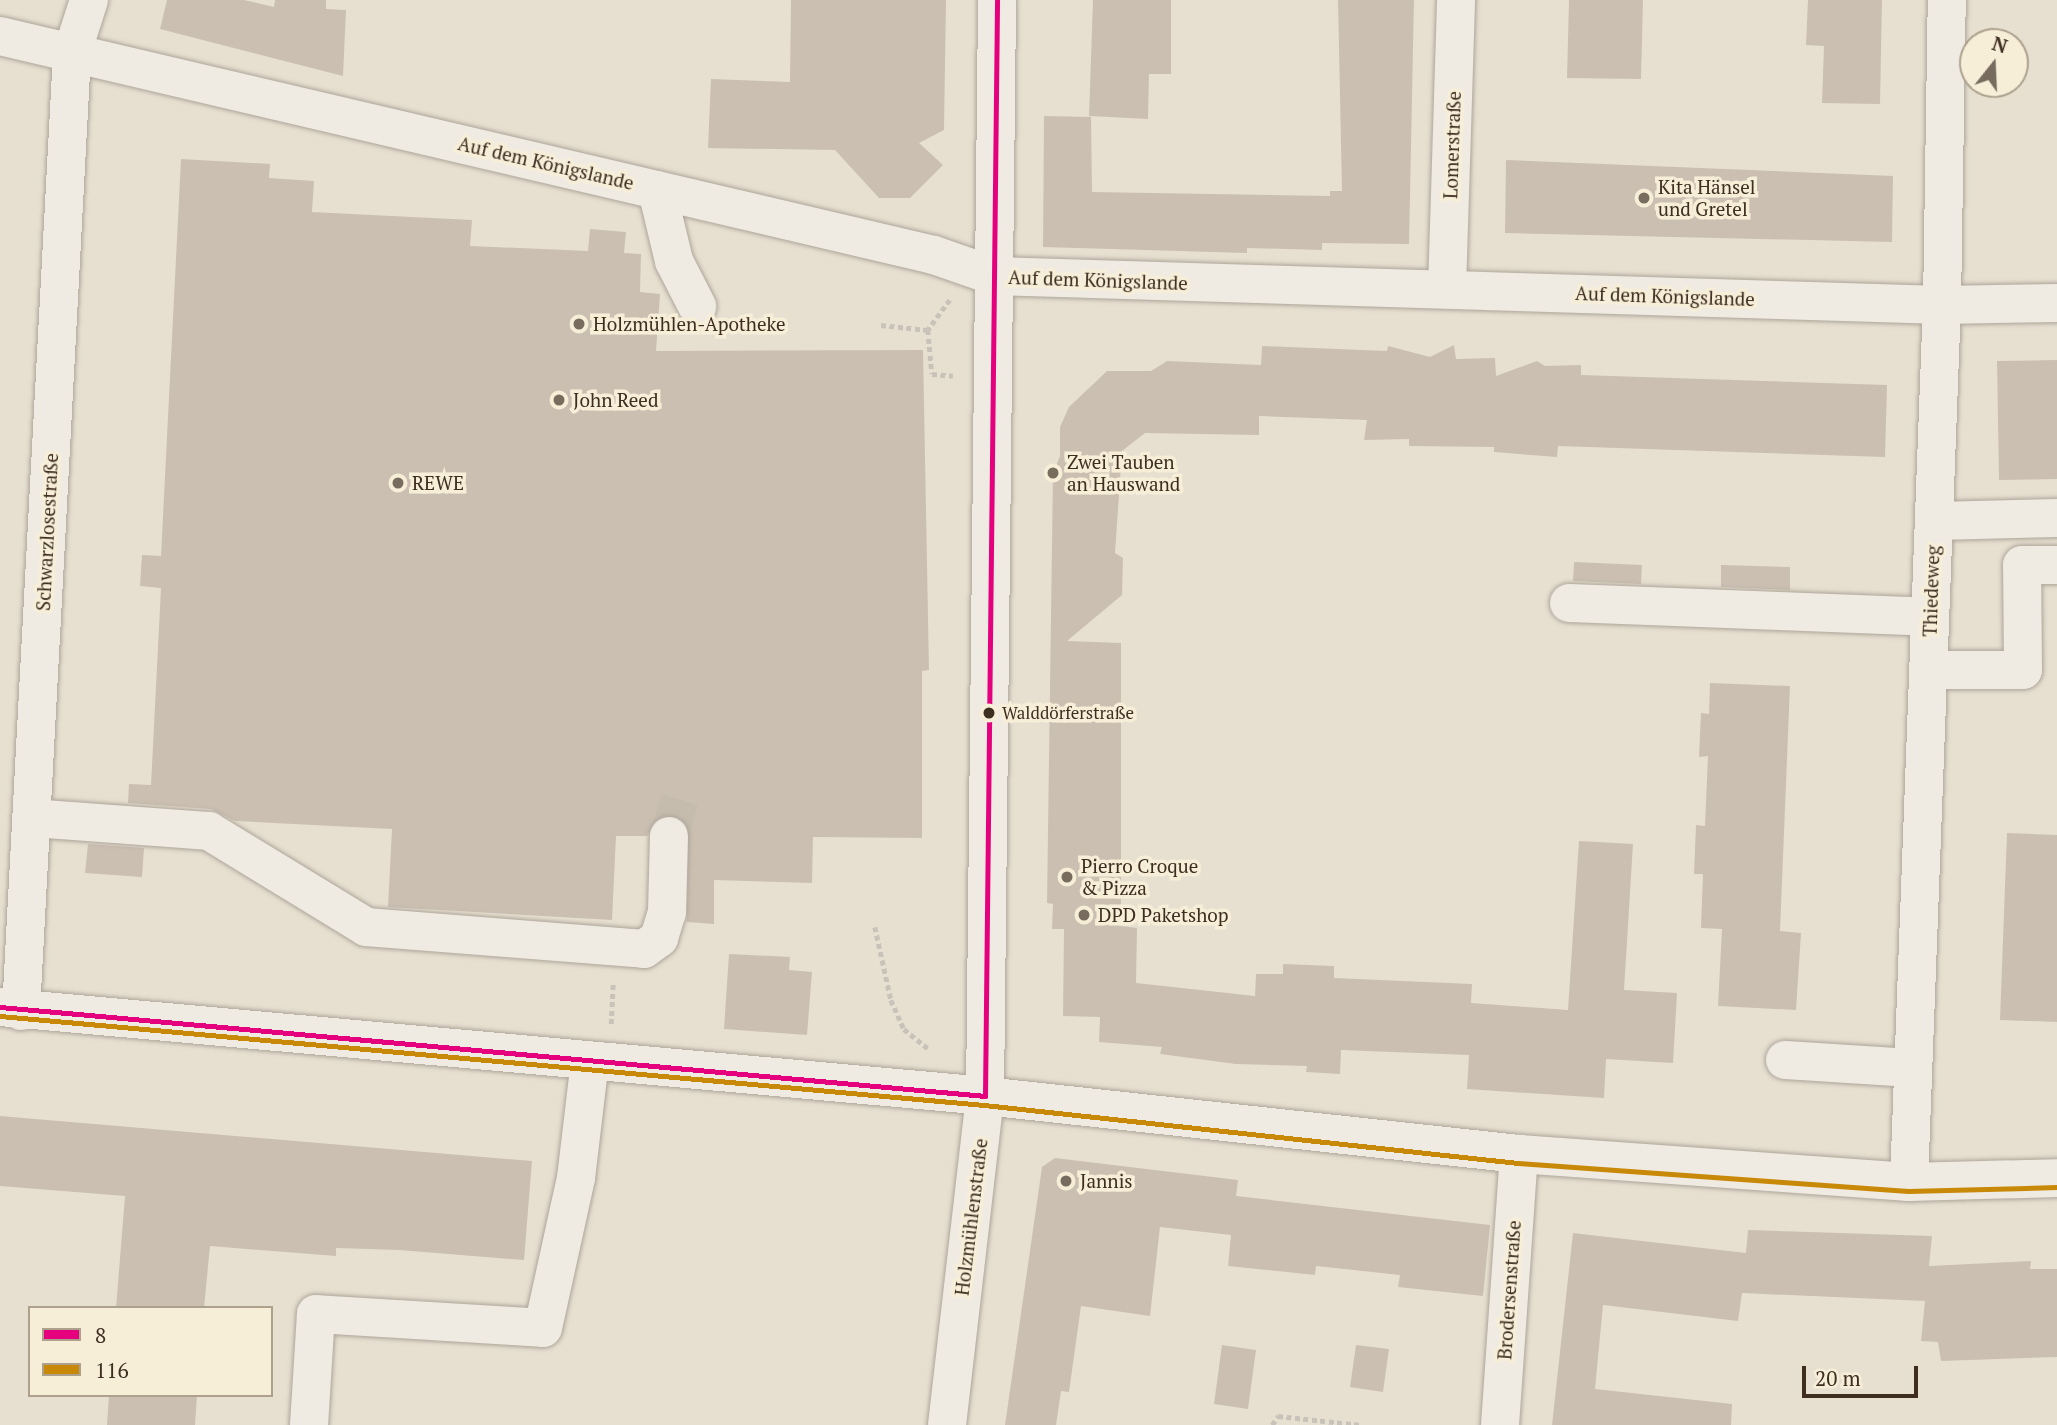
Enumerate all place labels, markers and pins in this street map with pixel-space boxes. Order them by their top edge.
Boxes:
place label: Kita Hänsel und Gretel [1658,176,1755,220]
marker: Kita Hänsel und Gretel [1636,190,1652,206]
place label: Holzmühlen-Apotheke [593,313,786,335]
marker: Holzmühlen-Apotheke [571,316,587,332]
place label: John Reed [573,389,658,411]
marker: John Reed [551,392,567,408]
place label: Zwei Tauben an Hauswand [1067,451,1180,495]
marker: Zwei Tauben an Hauswand [1045,465,1061,481]
place label: REWE [412,472,464,494]
marker: REWE [390,475,406,491]
place label: Walddörferstraße [1002,703,1134,723]
marker: Walddörferstraße [982,706,996,720]
place label: Pierro Croque & Pizza [1081,855,1198,899]
marker: Pierro Croque & Pizza [1059,869,1075,885]
place label: DPD Paketshop [1098,904,1229,926]
marker: DPD Paketshop [1076,907,1092,923]
place label: Jannis [1080,1170,1133,1192]
marker: Jannis [1058,1173,1074,1189]

